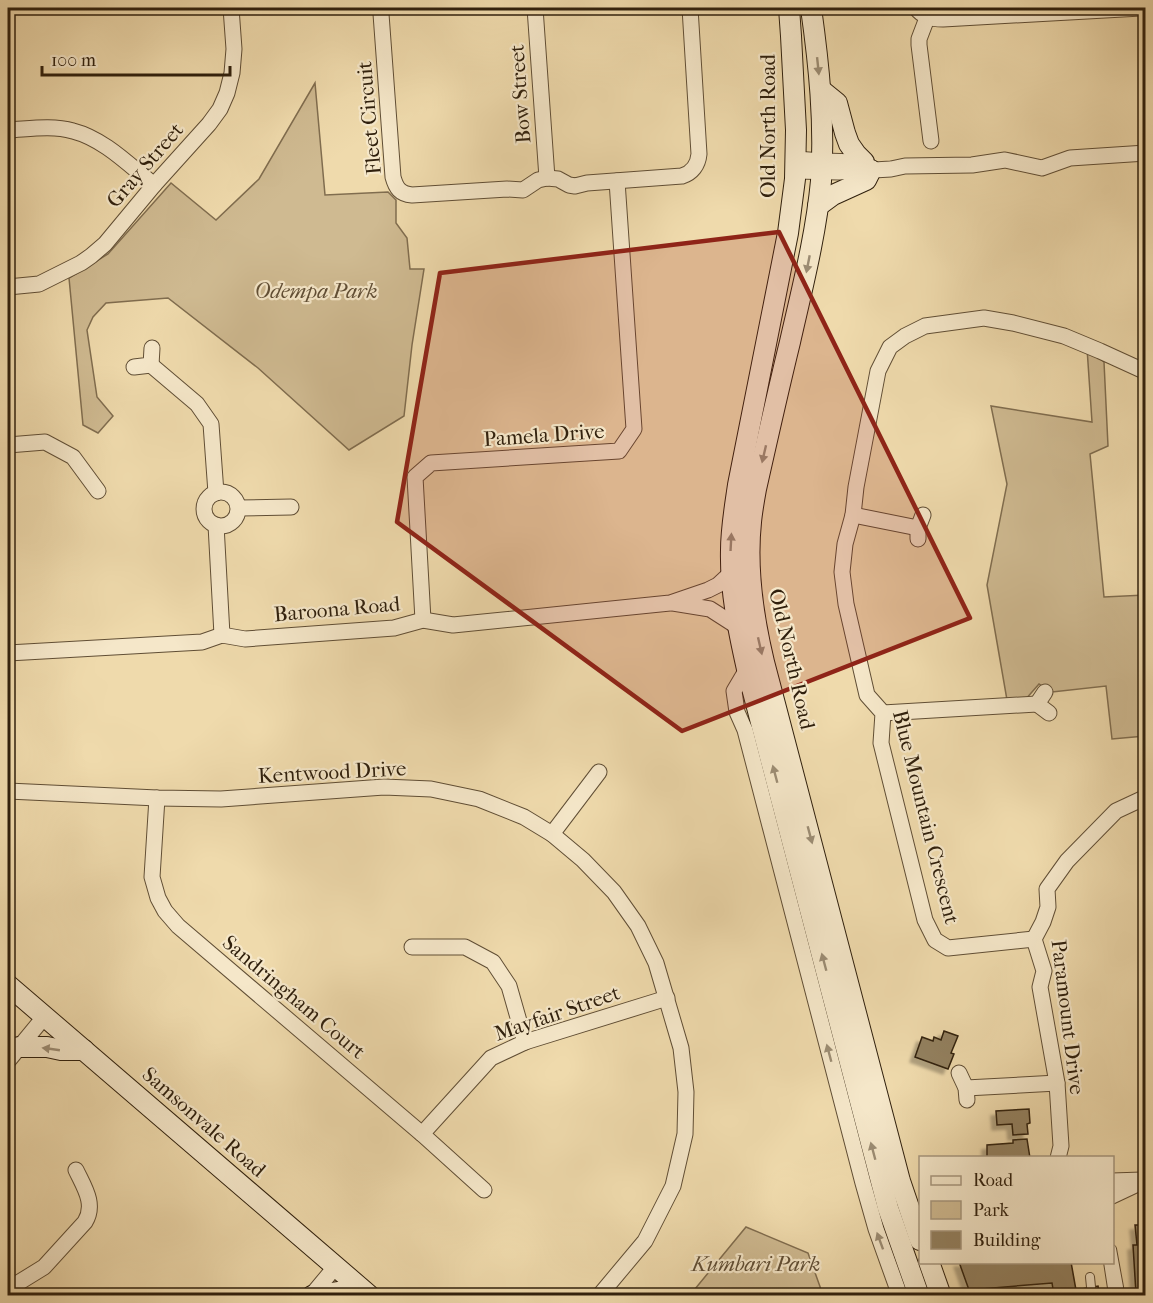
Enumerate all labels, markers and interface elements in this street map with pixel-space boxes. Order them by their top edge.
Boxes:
scale bar [42,39,230,77]
street label: Bow Street [505,43,535,144]
text: 100 m [51,50,96,71]
street label: Old North Road [756,53,780,198]
one-way arrow [814,56,823,75]
street label: Fleet Circuit [352,60,386,176]
street label: Gray Street [102,117,189,212]
one-way arrow [803,254,812,273]
park label: Odempa Park [254,279,378,303]
street label: Pamela Drive [483,419,605,451]
one-way arrow [759,444,768,463]
one-way arrow [727,532,736,551]
street label: Old North Road [764,586,820,732]
street label: Baroona Road [273,591,402,626]
one-way arrow [756,637,766,656]
street label: Blue Mountain Crescent [888,708,964,927]
street label: Kentwood Drive [257,756,407,788]
one-way arrow [770,765,779,783]
one-way arrow [806,826,815,844]
street label: Sandringham Court [218,930,371,1064]
street label: Paramount Drive [1047,938,1089,1096]
one-way arrow [819,953,828,971]
street label: Mayfair Street [491,980,624,1046]
one-way arrow [823,1043,833,1062]
one-way arrow [42,1044,61,1053]
street label: Samsonvale Road [137,1062,271,1182]
one-way arrow [868,1142,878,1160]
legend [919,1156,1114,1264]
text: Road [973,1170,1013,1191]
text: Park [973,1200,1010,1221]
text: Building [973,1230,1041,1251]
one-way arrow [875,1231,885,1249]
park label: Kumbari Park [690,1252,820,1276]

